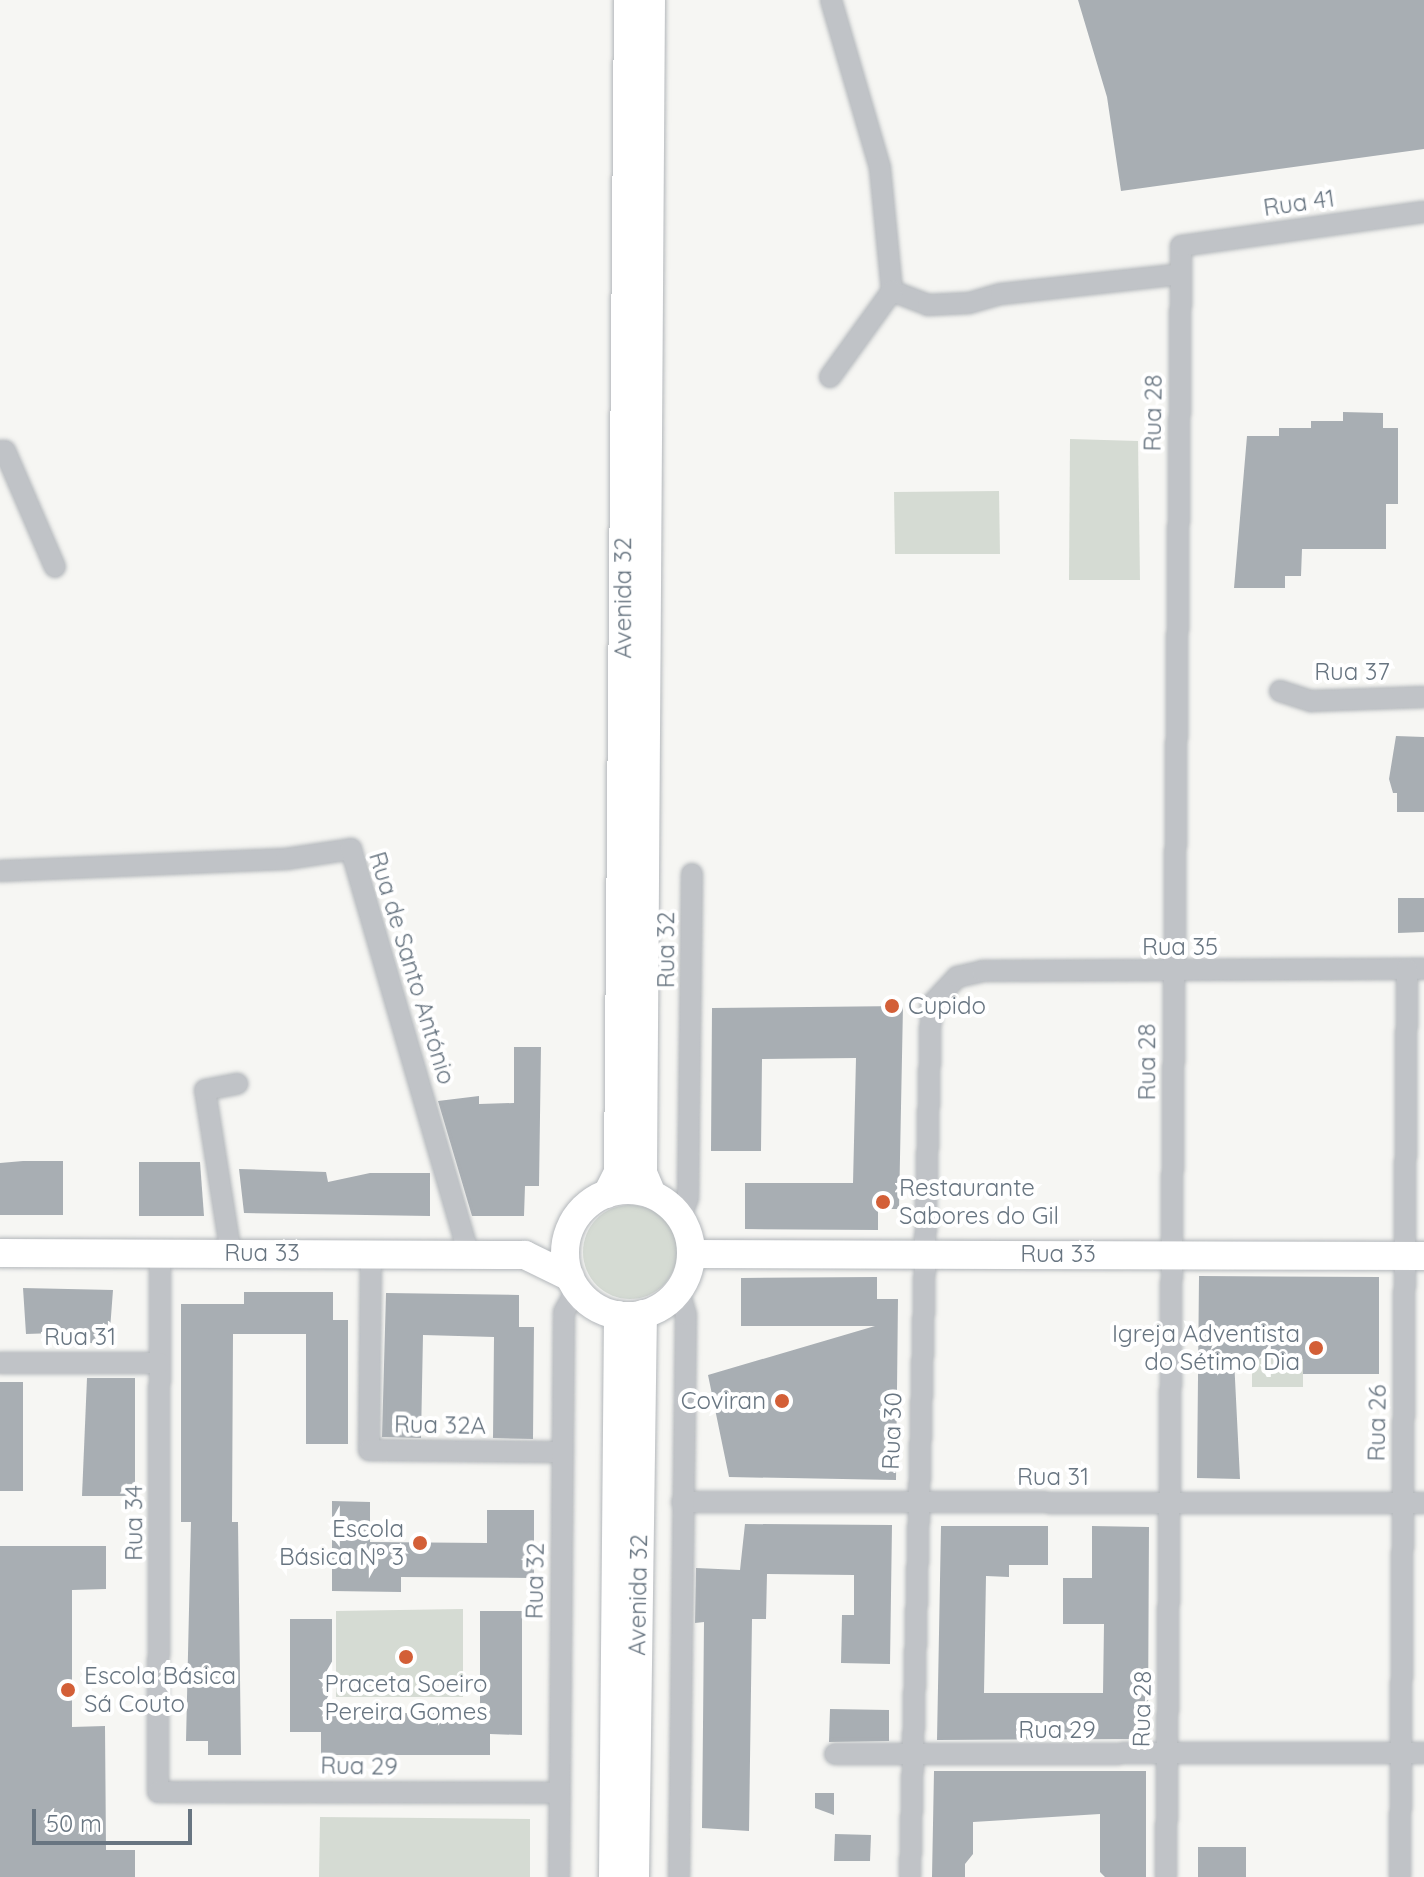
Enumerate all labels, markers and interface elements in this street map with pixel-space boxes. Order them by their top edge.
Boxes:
street label: Rua 41 [1261,184,1337,222]
street label: Rua 28 [1138,374,1168,452]
street label: Avenida 32 [609,537,637,659]
street label: Rua 37 [1314,658,1390,686]
street label: Rua de Santo António [363,848,461,1088]
street label: Rua 32 [652,912,680,988]
street label: Rua 35 [1142,933,1218,961]
place label: Cupido [908,992,986,1020]
marker: Cupido [883,997,901,1015]
street label: Rua 28 [1133,1024,1161,1100]
place label: Restaurante Sabores do Gil [899,1174,1059,1230]
marker: Restaurante Sabores do Gil [874,1193,892,1211]
street label: Rua 33 [224,1239,300,1267]
street label: Rua 33 [1020,1240,1096,1268]
place label: Igreja Adventista do Sétimo Dia [1112,1320,1300,1376]
street label: Rua 31 [44,1323,116,1351]
marker: Igreja Adventista do Sétimo Dia [1307,1339,1325,1357]
street label: Rua 26 [1362,1384,1392,1462]
place label: Coviran [681,1387,766,1415]
marker: Coviran [773,1392,791,1410]
street label: Rua 30 [876,1392,908,1470]
street label: Rua 32A [394,1410,486,1440]
street label: Rua 31 [1017,1463,1089,1491]
street label: Rua 34 [120,1485,148,1561]
place label: Escola Básica Nº 3 [279,1515,404,1571]
marker: Escola Básica Nº 3 [411,1534,429,1552]
street label: Avenida 32 [623,1534,653,1656]
street label: Rua 32 [520,1543,550,1619]
marker: Praceta Soeiro Pereira Gomes [397,1648,415,1666]
place label: Escola Básica Sá Couto [84,1662,236,1718]
place label: Praceta Soeiro Pereira Gomes [325,1670,487,1726]
street label: Rua 28 [1127,1670,1157,1748]
marker: Escola Básica Sá Couto [59,1681,77,1699]
street label: Rua 29 [1018,1716,1096,1744]
street label: Rua 29 [320,1751,398,1781]
scale bar [36,1793,196,1843]
text: 50 m [46,1808,102,1838]

